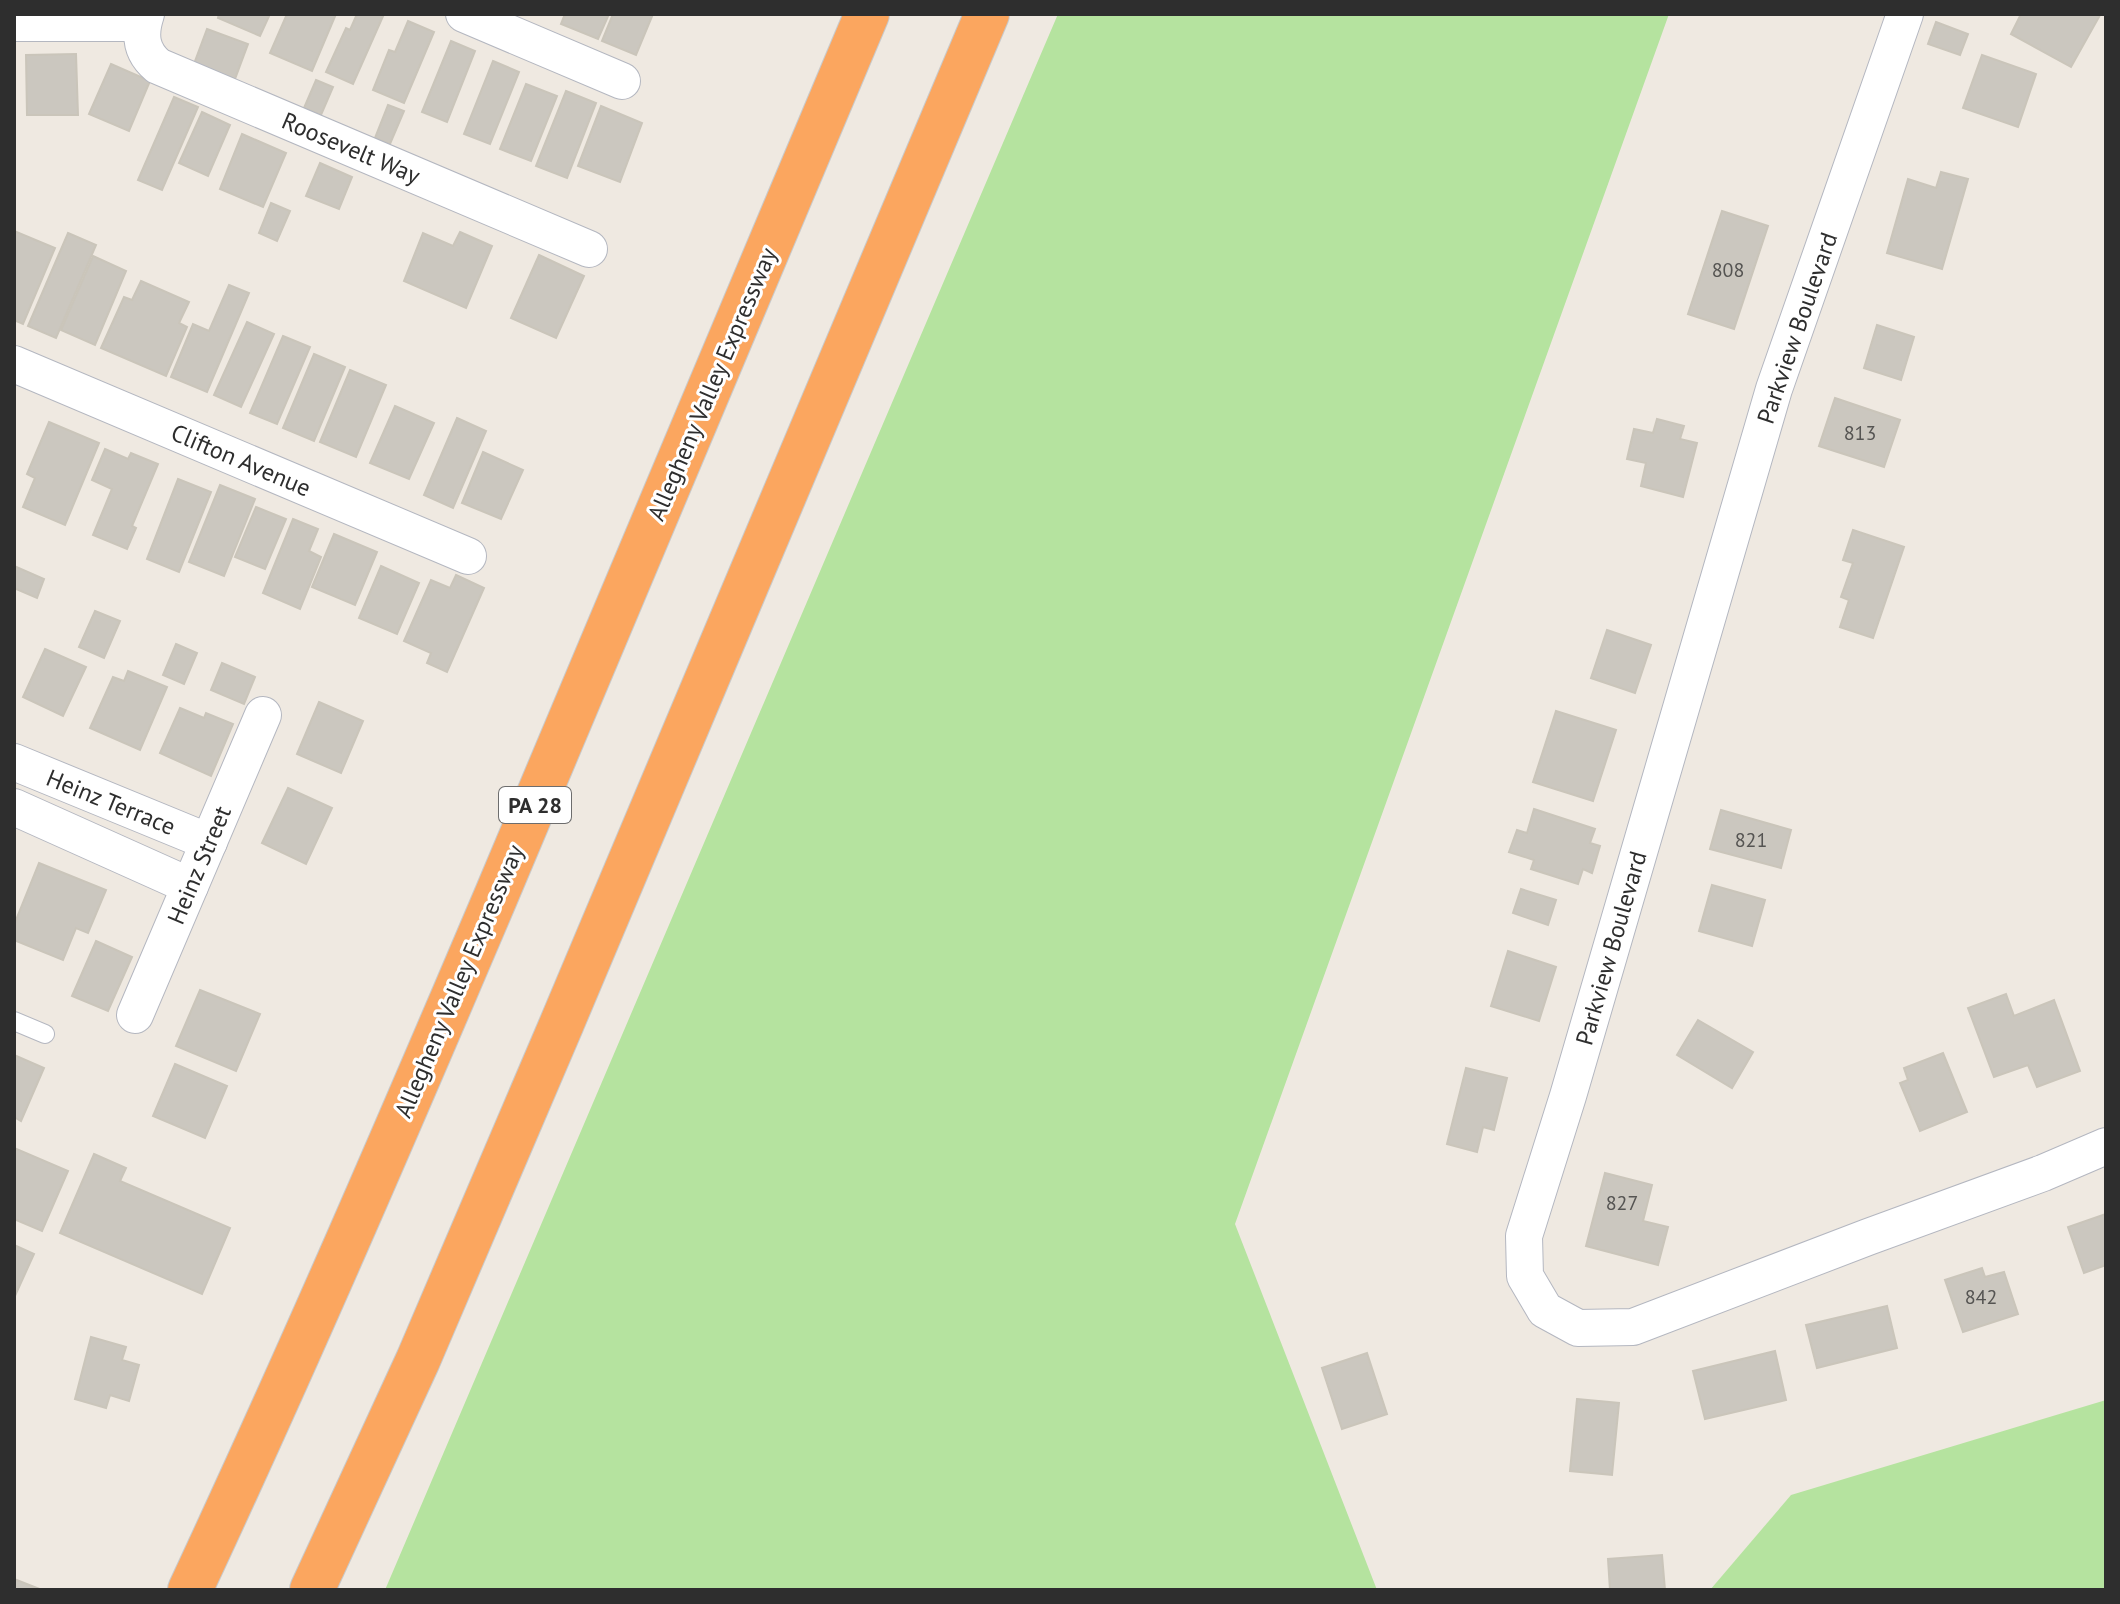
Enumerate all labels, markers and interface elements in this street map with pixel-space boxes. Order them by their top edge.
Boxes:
street label: Roosevelt Way [277,105,425,191]
street label: Parkview Boulevard [1750,228,1844,428]
street label: Allegheny Valley Expressway [640,243,784,525]
house number: 808 [1712,257,1744,283]
street label: Clifton Avenue [166,417,316,503]
house number: 813 [1844,420,1876,446]
street label: Heinz Terrace [42,762,180,842]
road number: PA 28 [499,787,571,823]
street label: Heinz Street [160,801,238,929]
house number: 821 [1735,827,1767,853]
street label: Allegheny Valley Expressway [387,840,531,1122]
street label: Parkview Boulevard [1568,847,1654,1049]
house number: 827 [1606,1190,1638,1216]
house number: 842 [1965,1284,1997,1310]

